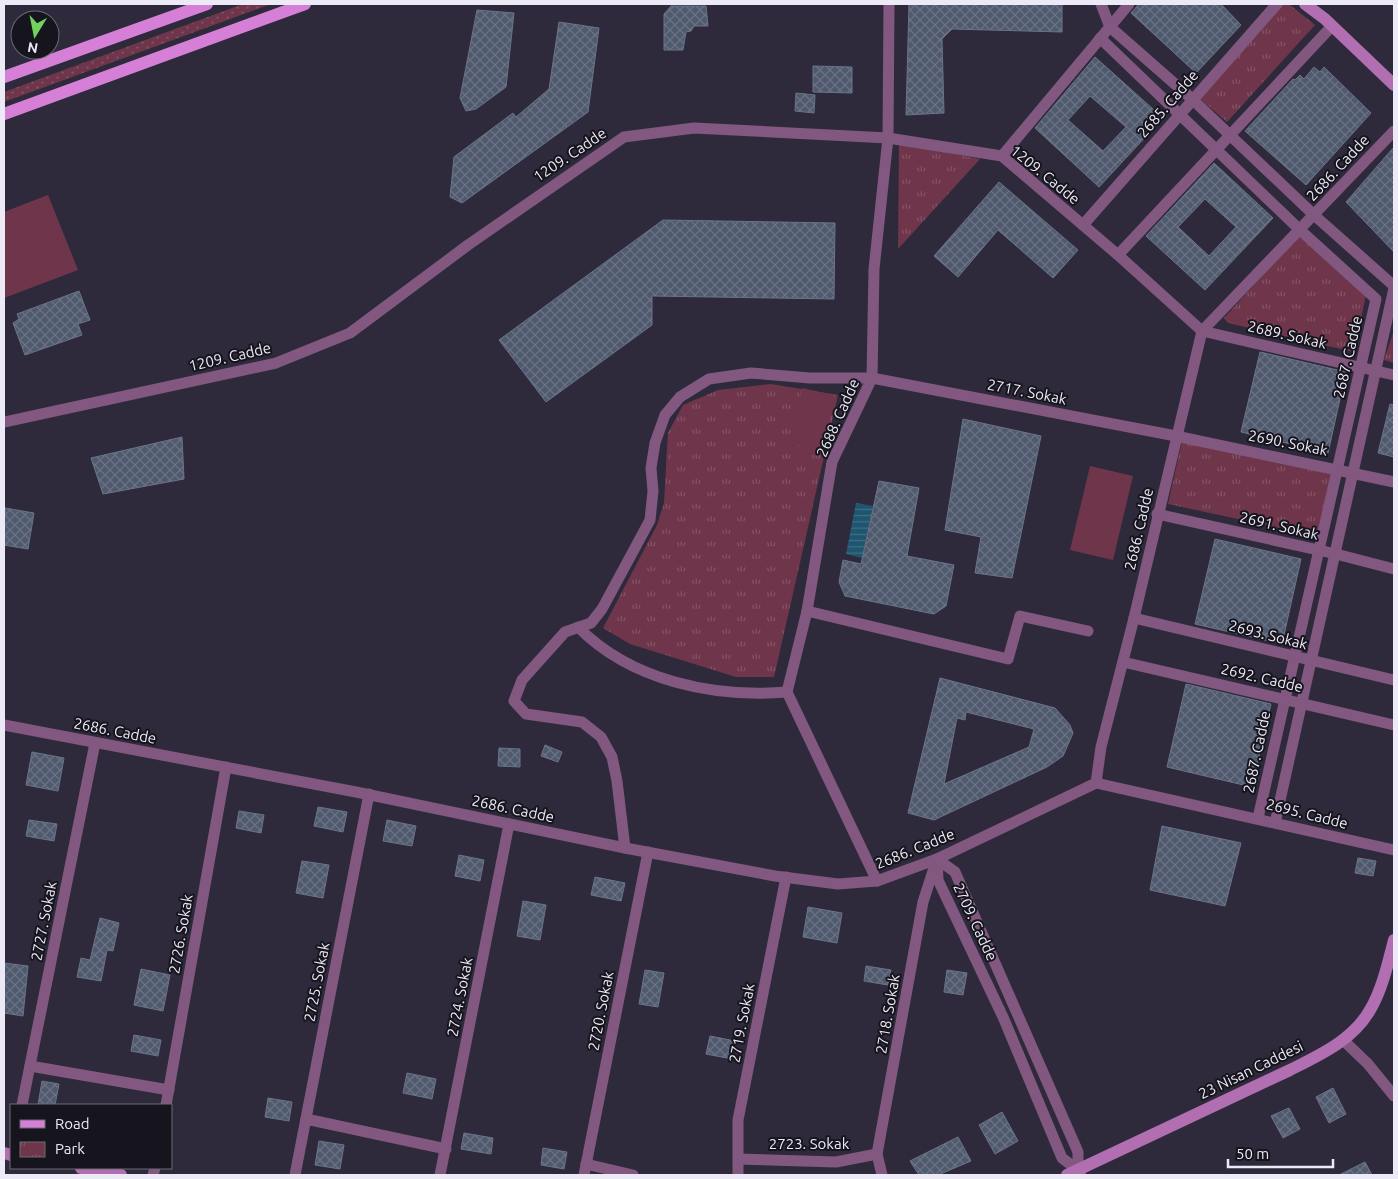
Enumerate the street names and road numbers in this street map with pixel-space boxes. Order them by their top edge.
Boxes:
street label: 2685. Cadde [1134,67,1201,141]
street label: 1209. Cadde [530,124,609,185]
street label: 2686. Cadde [1303,131,1372,204]
street label: 1209. Cadde [1007,142,1083,208]
street label: 2687. Cadde [1330,314,1365,400]
street label: 2689. Sokak [1246,317,1329,352]
street label: 1209. Cadde [187,339,273,374]
street label: 2717. Sokak [986,375,1069,408]
street label: 2688. Cadde [813,376,862,459]
street label: 2690. Sokak [1247,426,1330,459]
street label: 2686. Cadde [1121,486,1156,572]
street label: 2691. Sokak [1238,508,1321,543]
street label: 2693. Sokak [1227,617,1310,653]
street label: 2692. Cadde [1219,660,1305,695]
street label: 2687. Cadde [1239,709,1274,795]
street label: 2686. Cadde [72,714,158,747]
street label: 2686. Cadde [470,791,556,826]
street label: 2695. Cadde [1264,795,1350,832]
street label: 2686. Cadde [873,825,957,872]
street label: 2727. Sokak [27,879,60,962]
street label: 2709. Cadde [950,880,1001,963]
street label: 2726. Sokak [165,892,196,975]
street label: 2725. Sokak [300,940,333,1023]
street label: 2724. Sokak [443,955,476,1038]
street label: 2720. Sokak [584,969,617,1052]
street label: 2718. Sokak [872,972,903,1055]
street label: 2719. Sokak [725,981,758,1064]
street label: 23 Nisan Caddesi [1196,1037,1306,1102]
street label: 2723. Sokak [769,1135,850,1152]

